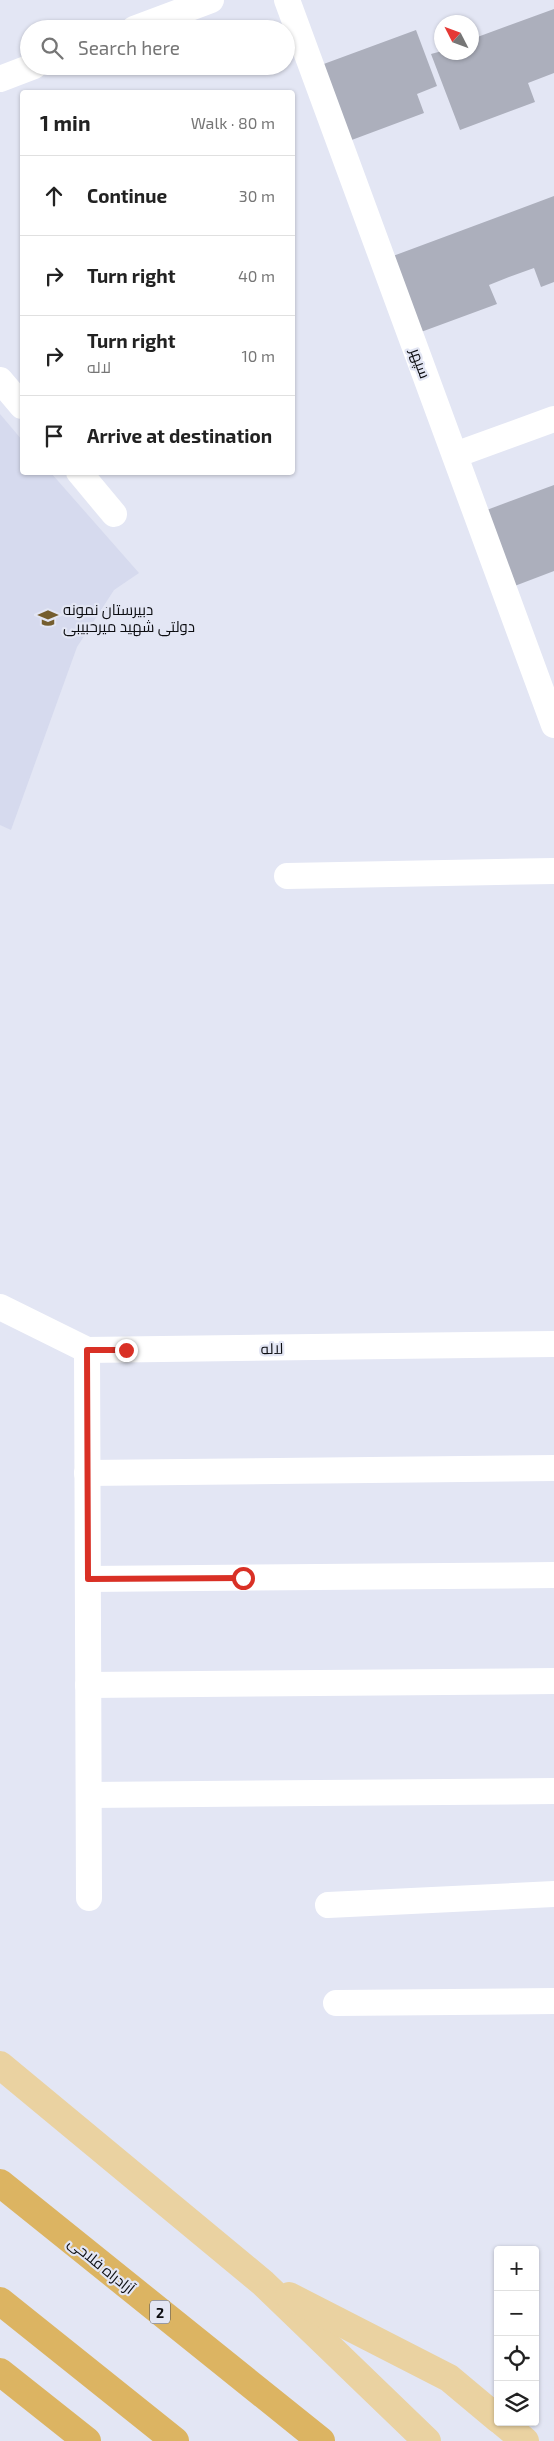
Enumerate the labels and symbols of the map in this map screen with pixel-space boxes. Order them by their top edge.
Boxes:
north arrow [434,15,479,60]
street label: سپهر [405,344,435,381]
place label: دبیرستان نمونه دولتی شهید میرحبیبی [63,600,195,637]
school or university icon: دبیرستان نمونه دولتی شهید میرحبیبی [37,607,59,629]
route end [115,1339,138,1362]
street label: لاله [261,1339,283,1357]
route start [232,1567,255,1590]
street label: آزادراه فلاحی [64,2233,139,2299]
road number: 2 [150,2300,170,2324]

